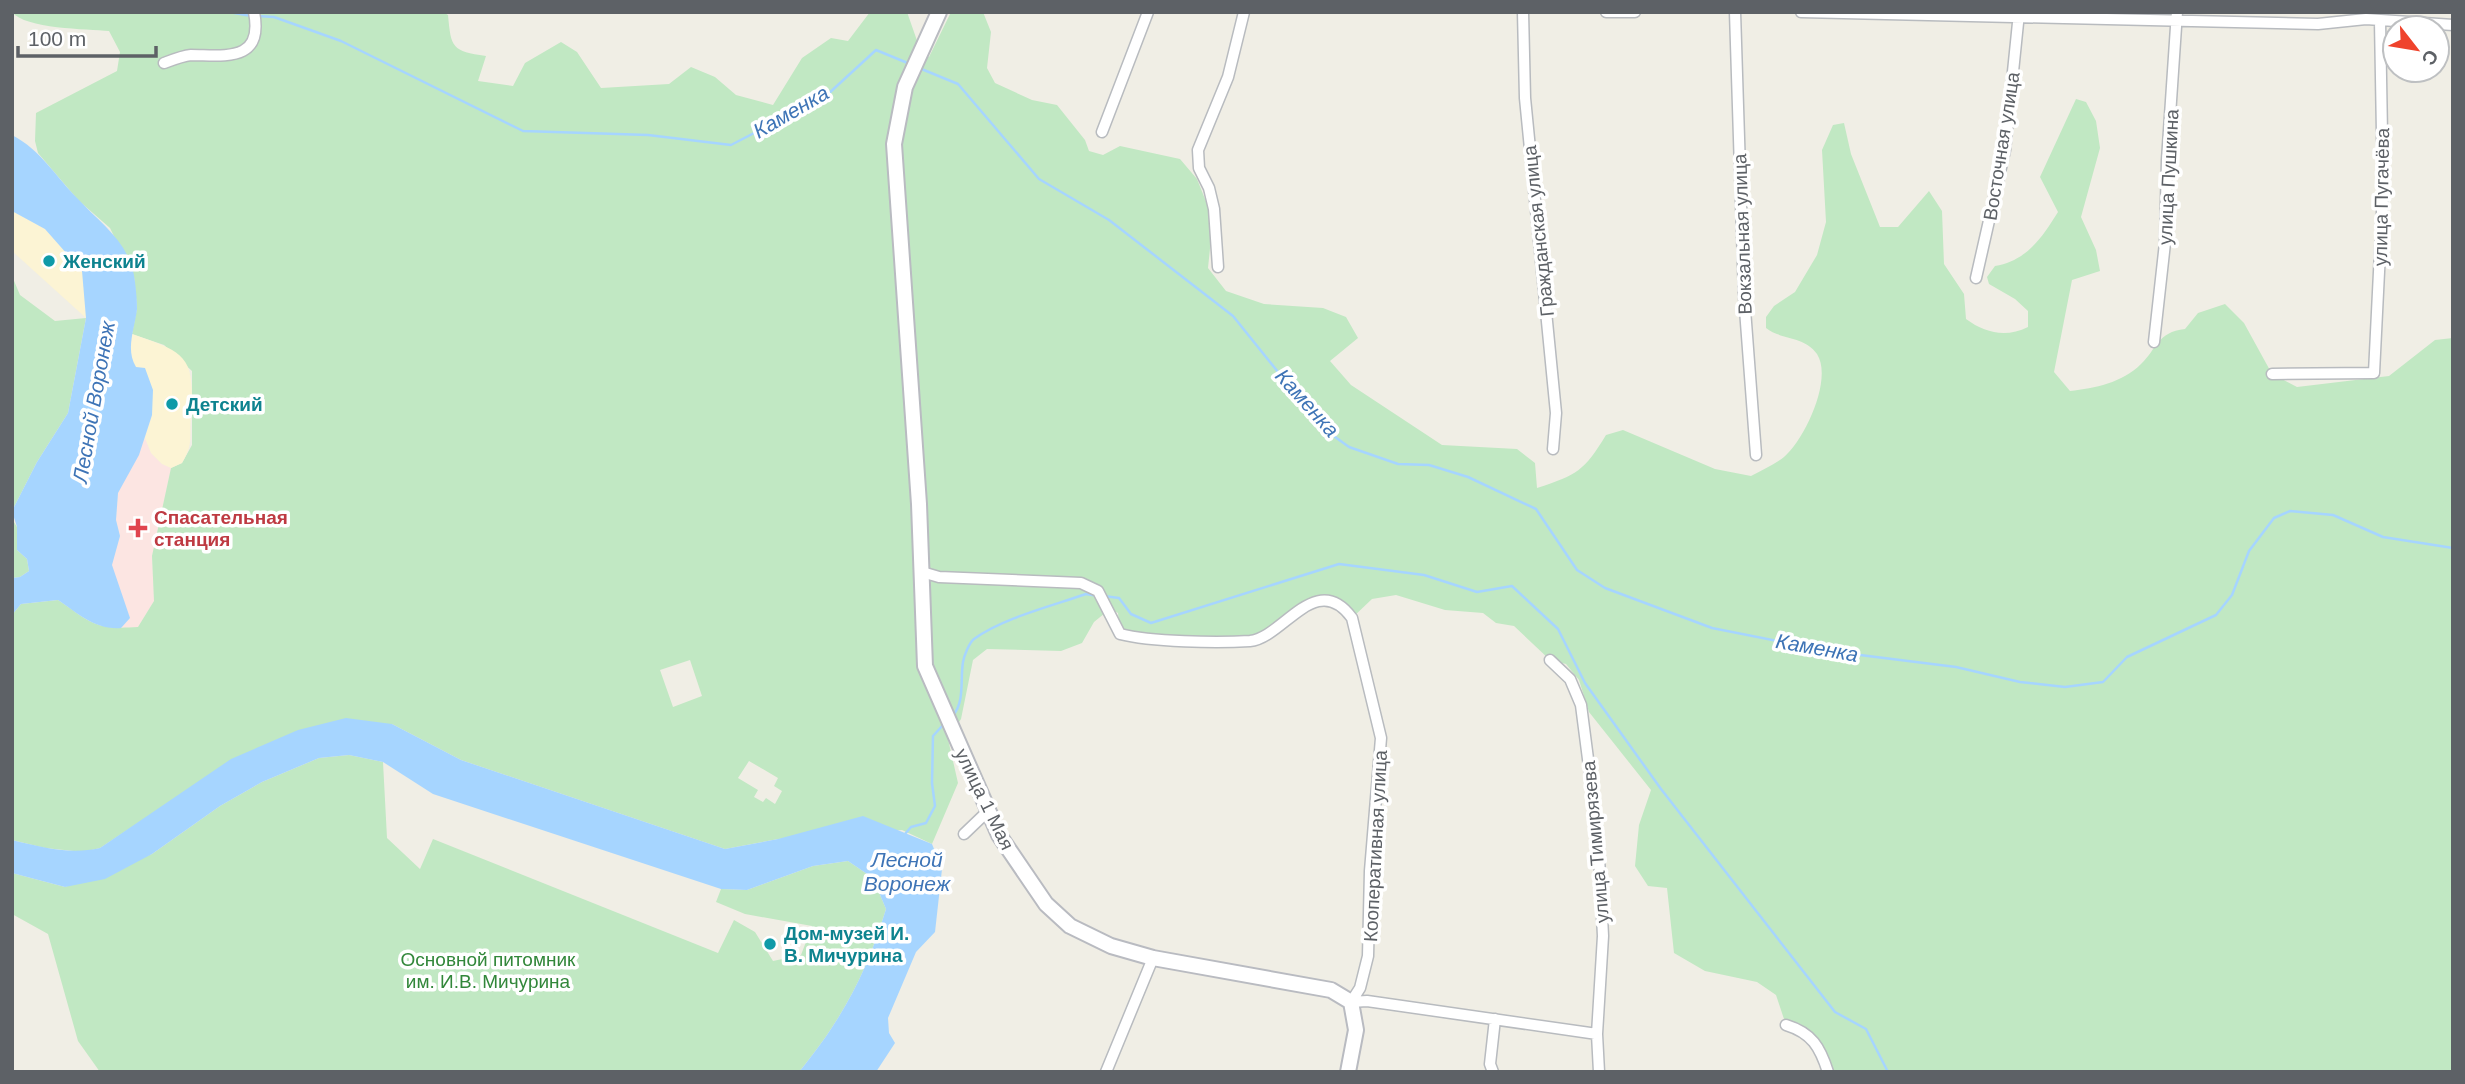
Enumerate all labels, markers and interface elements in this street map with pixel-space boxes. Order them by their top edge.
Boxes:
scale bar [18,14,156,58]
north arrow [2381,14,2451,84]
text: 100 m [28,27,86,50]
text: С [2417,46,2443,69]
street label: Восточная улица [1979,70,2024,222]
water label: Каменка [749,81,833,142]
street label: улица Пушкина [2154,108,2183,245]
street label: улица Пугачёва [2370,127,2393,266]
street label: Гражданская улица [1519,144,1558,317]
street label: Вокзальная улица [1729,153,1756,315]
place label: Женский [62,251,146,272]
marker: Женский [41,253,57,269]
water label: Лесной Воронеж [68,318,119,486]
water label: Каменка [1271,364,1344,441]
place label: Детский [186,394,263,415]
marker: Детский [164,396,180,412]
place label: Спасательная станция [154,507,288,550]
marker: Спасательная станция [128,518,148,538]
water label: Каменка [1774,629,1860,666]
street label: улица 1 Мая [951,745,1018,853]
street label: Кооперативная улица [1360,749,1391,942]
street label: улица Тимирязева [1578,760,1613,924]
water label: Лесной Воронеж [864,848,952,895]
place label: Дом-музей И. В. Мичурина [784,923,909,966]
marker: Дом-музей И. В. Мичурина [762,936,778,952]
park label: Основной питомник им. И.В. Мичурина [401,949,576,992]

